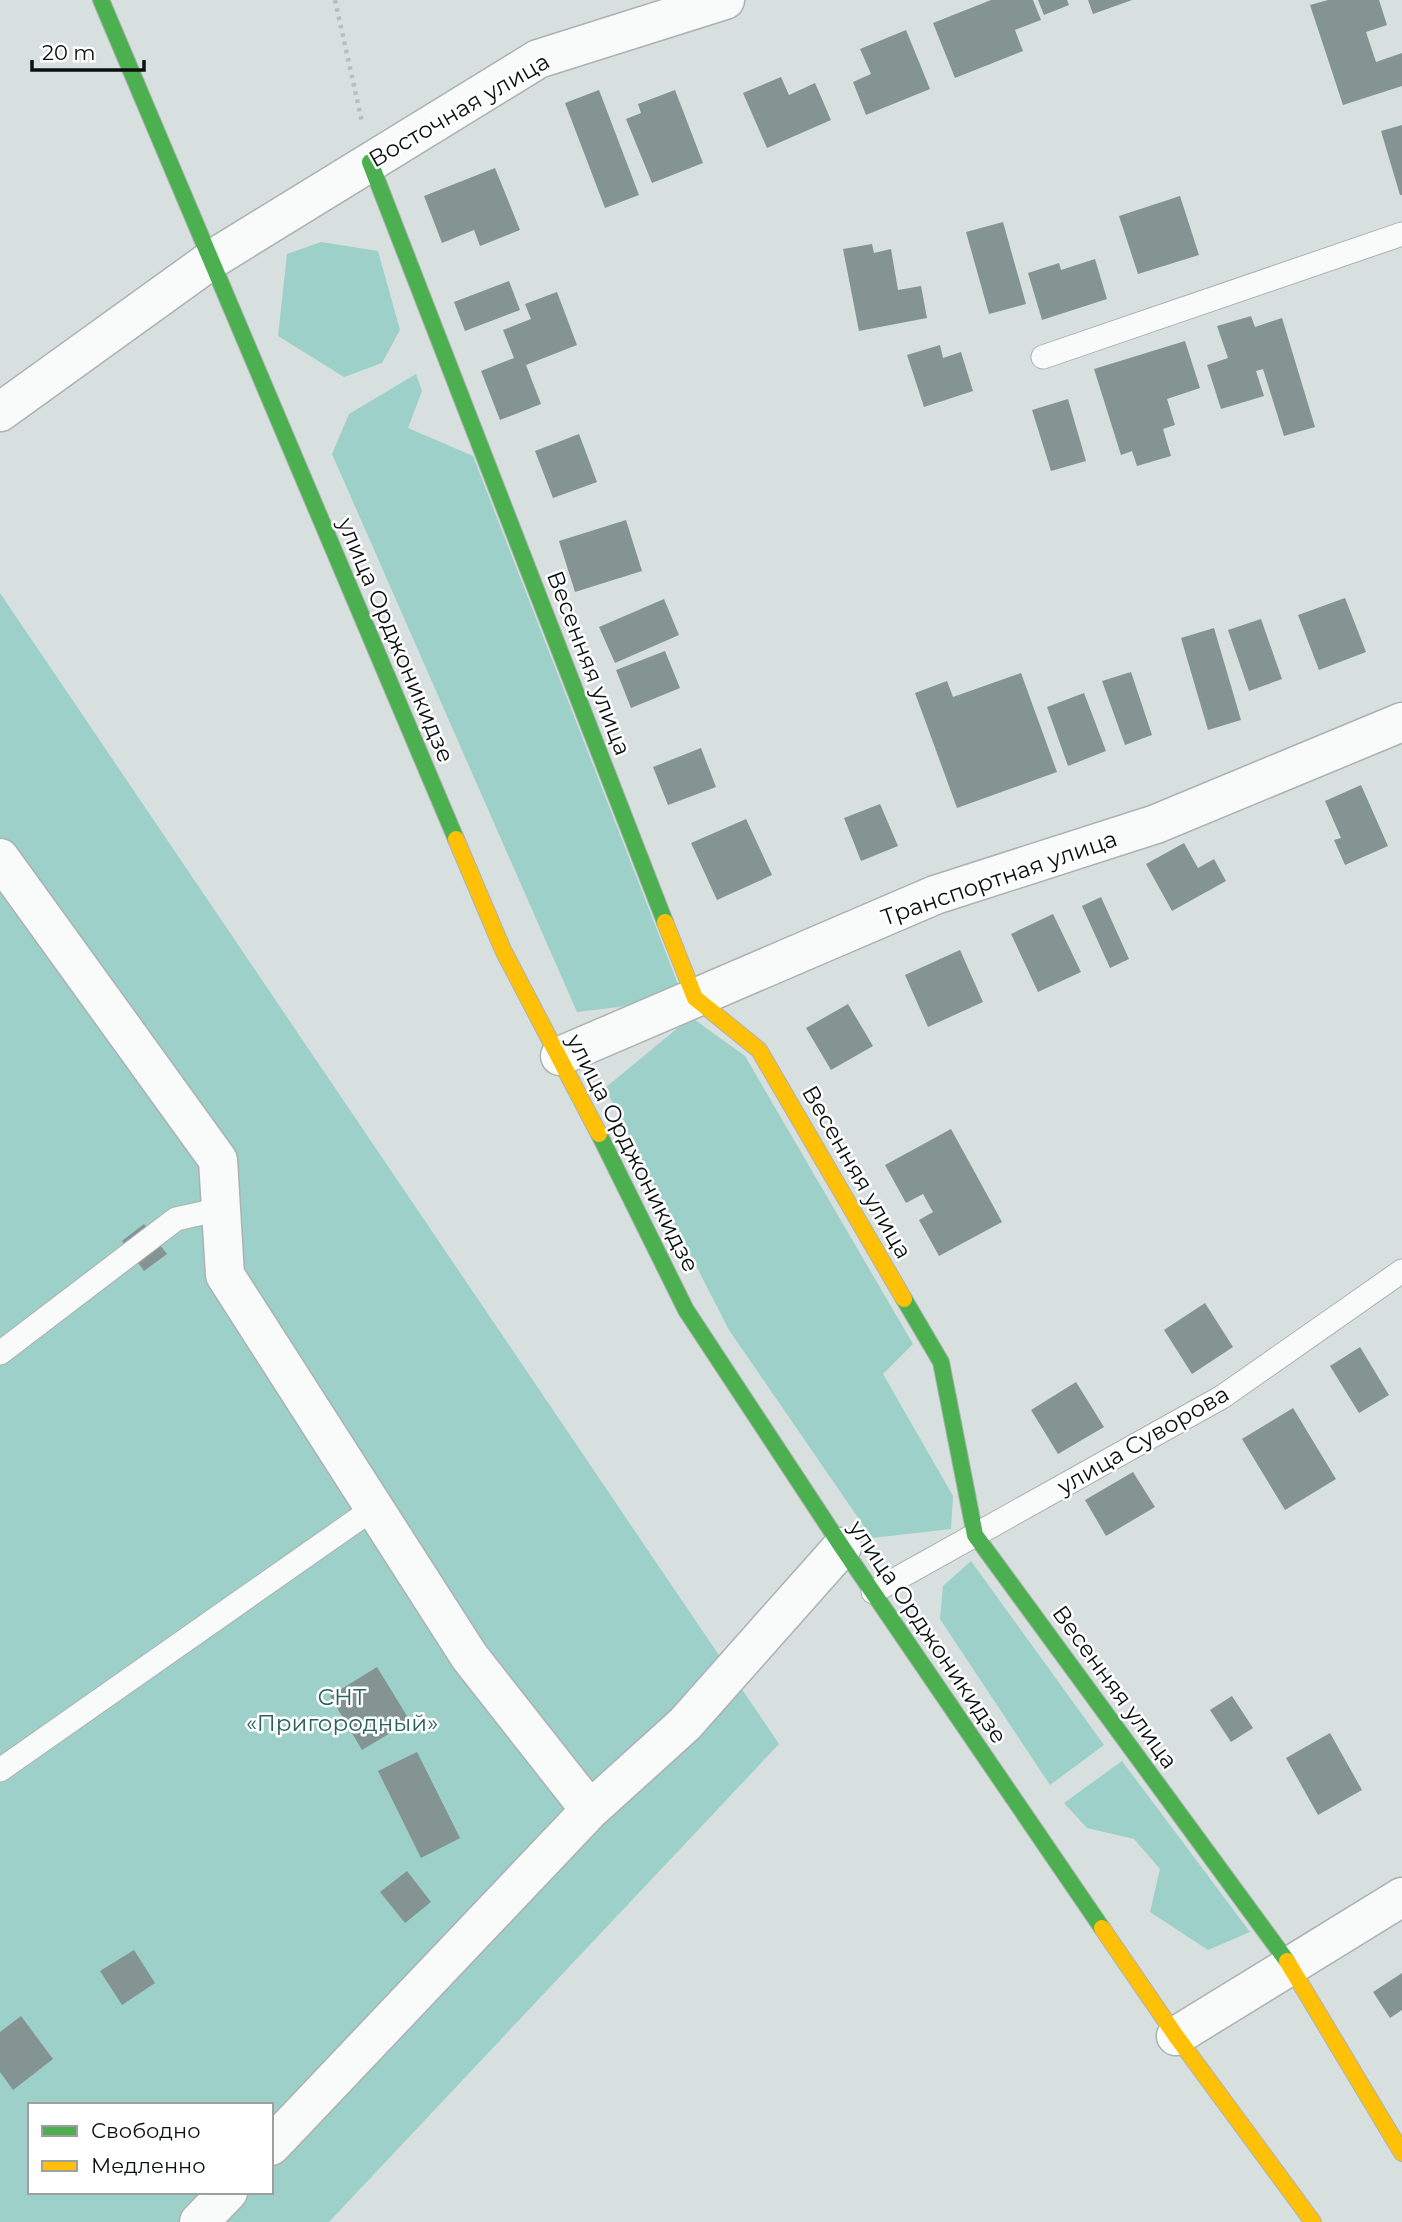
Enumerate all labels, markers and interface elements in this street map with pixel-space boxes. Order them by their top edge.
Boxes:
scale bar [32,28,144,72]
text: 20 m [42,40,96,65]
street label: Восточная улица [364,47,554,173]
street label: улица Орджоникидзе [331,512,460,767]
street label: Весенняя улица [541,567,637,759]
street label: Транспортная улица [877,824,1121,932]
street label: улица Орджоникидзе [560,1028,705,1277]
street label: Весенняя улица [796,1080,918,1264]
street label: улица Суворова [1051,1379,1234,1501]
street label: улица Орджоникидзе [842,1514,1013,1749]
street label: Весенняя улица [1046,1600,1184,1774]
park label: СНТ «Пригородный» [246,1683,438,1737]
legend [28,2103,273,2194]
text: Свободно [91,2118,201,2143]
text: Медленно [91,2153,206,2178]

